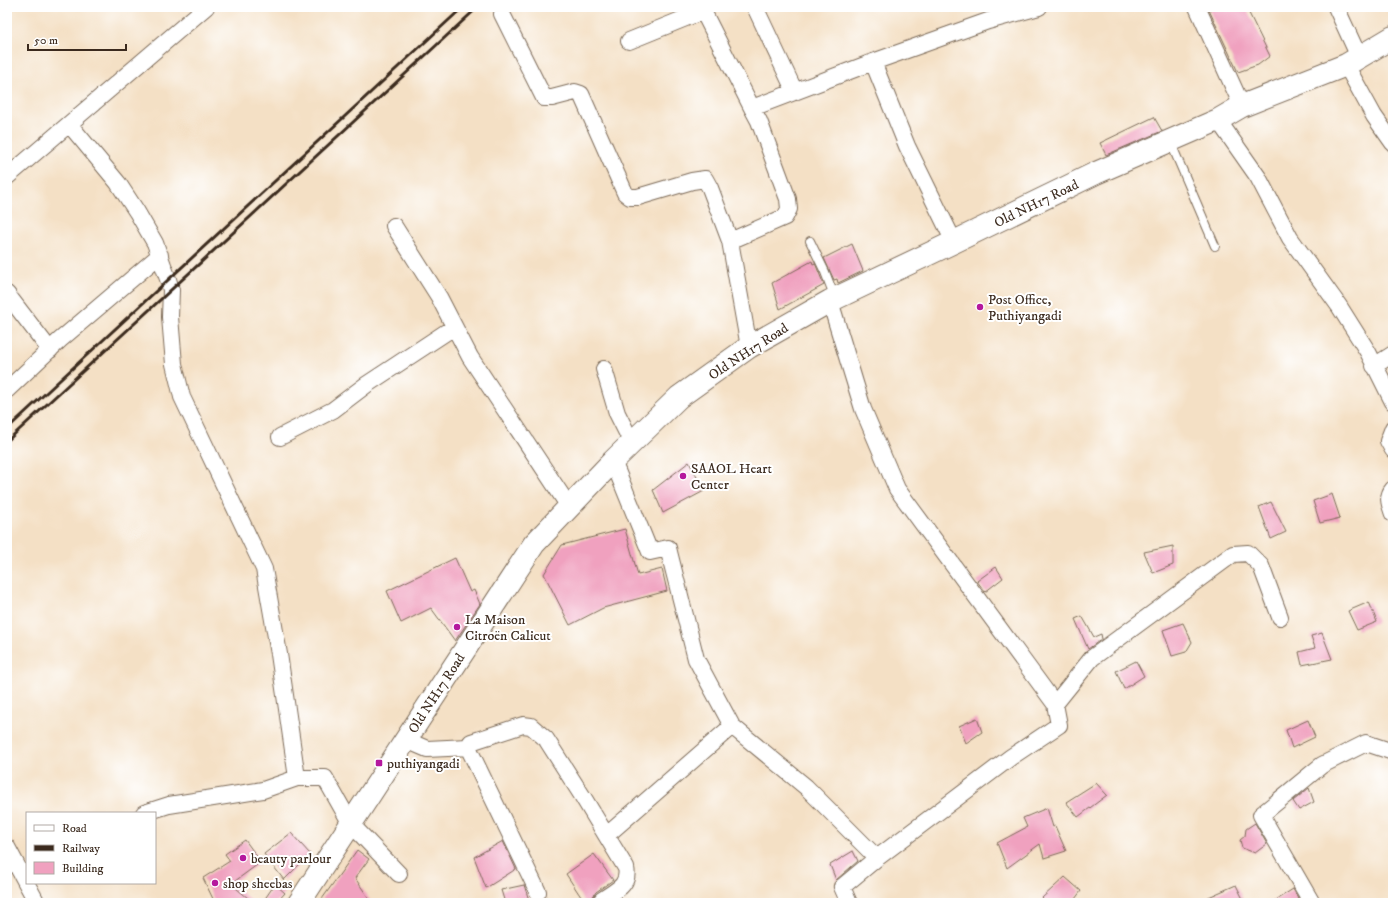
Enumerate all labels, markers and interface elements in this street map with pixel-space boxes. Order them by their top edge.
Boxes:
scale bar [28,26,126,52]
text: 50 m [34,33,58,48]
street label: Old NH17 Road [991,176,1082,232]
place label: Post Office, Puthiyangadi [988,291,1062,325]
marker: Post Office, Puthiyangadi [975,302,985,312]
street label: Old NH17 Road [705,319,792,384]
place label: SAAOL Heart Center [691,460,772,494]
marker: SAAOL Heart Center [678,471,688,481]
place label: La Maison Citroën Calicut [465,611,551,645]
marker: La Maison Citroën Calicut [452,622,462,632]
street label: Old NH17 Road [404,650,469,737]
place label: puthiyangadi [386,755,460,773]
marker: puthiyangadi [374,758,384,768]
legend [26,812,156,884]
text: Road [62,821,87,836]
text: Railway [62,841,100,856]
place label: beauty parlour [251,850,332,868]
marker: beauty parlour [238,853,248,863]
text: Building [62,861,103,876]
place label: shop sheebas [223,875,293,893]
marker: shop sheebas [210,878,220,888]

